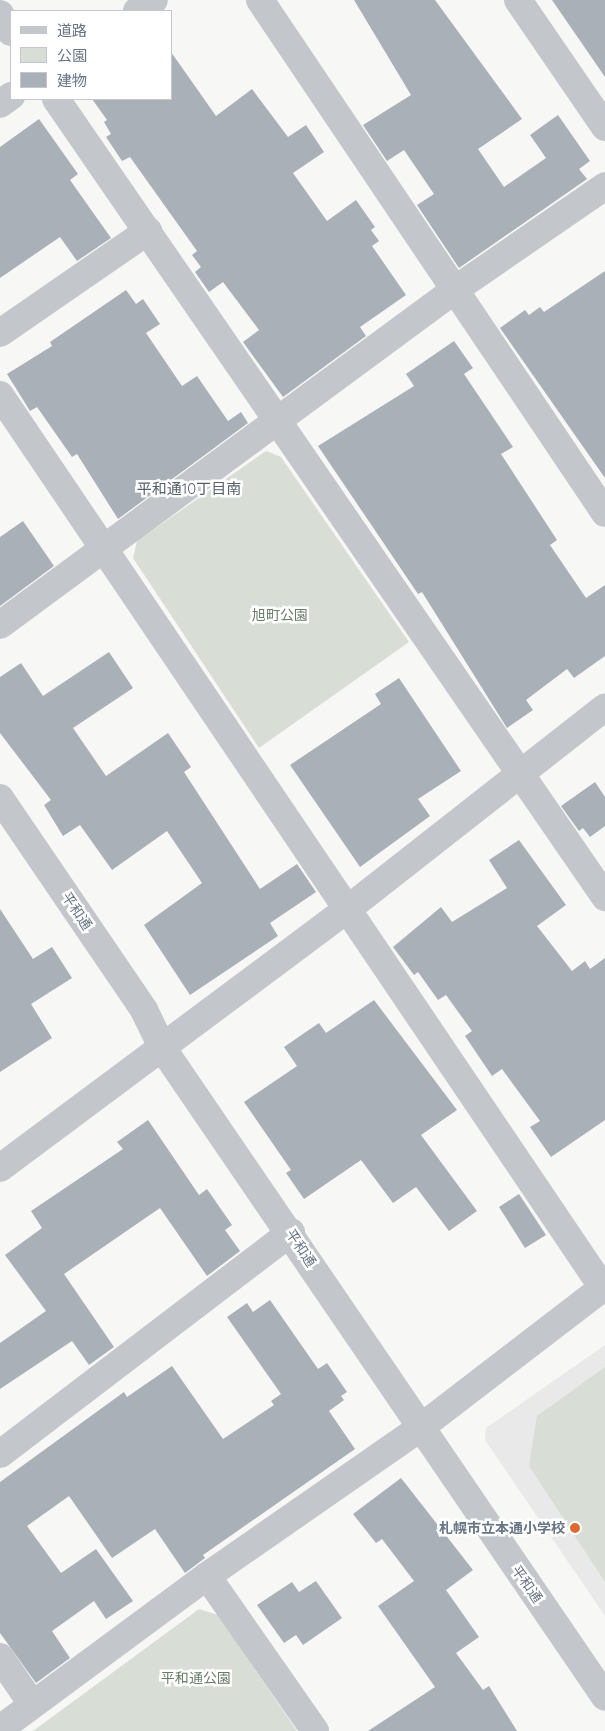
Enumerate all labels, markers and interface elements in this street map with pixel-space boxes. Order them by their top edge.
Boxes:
legend [10,10,172,100]
text: 道路 [57,21,87,40]
text: 公園 [57,46,87,65]
text: 建物 [57,71,87,90]
district label: 平和通10丁目南 [137,480,241,498]
park label: 旭町公園 [252,607,308,623]
street label: 平和通 [58,889,96,933]
street label: 平和通 [282,1226,320,1270]
place label: 札幌市立本通小学校 [439,1520,565,1536]
marker: 札幌市立本通小学校 [569,1522,581,1534]
street label: 平和通 [508,1562,546,1606]
park label: 平和通公園 [161,1670,231,1686]

